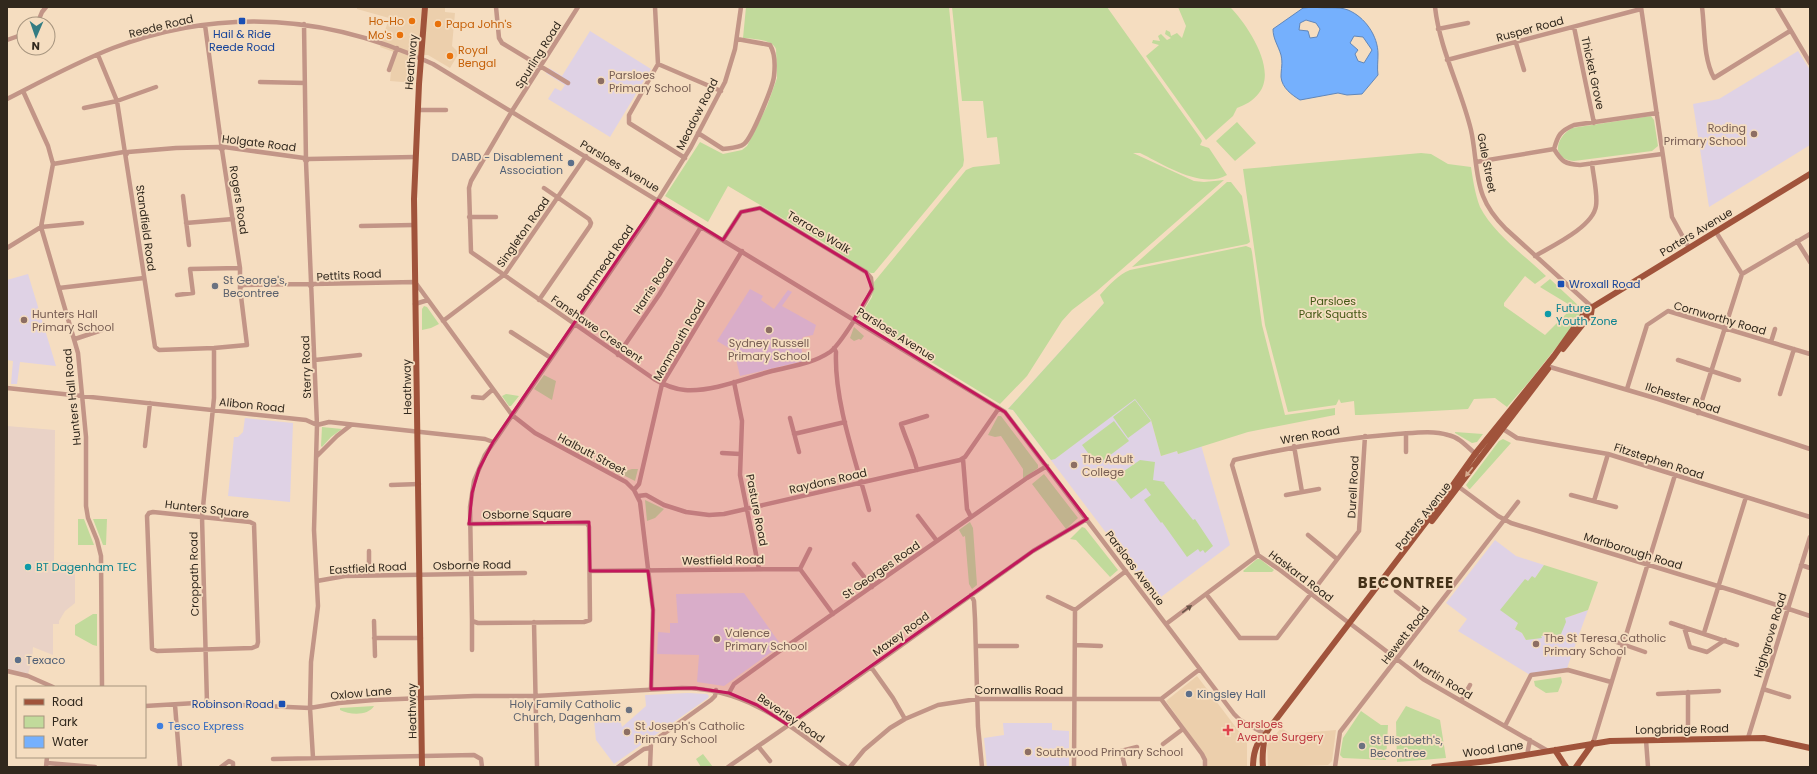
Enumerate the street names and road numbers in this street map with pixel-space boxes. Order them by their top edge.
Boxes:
street label: Reede Road [127,10,195,42]
street label: Rusper Road [1494,12,1566,46]
street label: Spurling Road [511,18,565,92]
street label: Heathway [401,33,421,90]
street label: Thicket Grove [1577,35,1609,111]
street label: Meadow Road [672,75,722,153]
street label: Holgate Road [221,131,297,155]
street label: Gale Street [1473,132,1501,194]
street label: Parsloes Avenue [577,136,663,196]
street label: Rogers Road [226,164,252,236]
street label: Standfield Road [132,184,160,272]
street label: Singleton Road [493,193,553,271]
street label: Porters Avenue [1657,204,1736,260]
street label: Terrace Walk [784,207,854,257]
street label: Barnmead Road [573,222,637,304]
street label: Harris Road [629,255,677,317]
street label: Pettits Road [316,265,382,285]
street label: Fanshawe Crescent [548,291,646,367]
street label: Monmouth Road [649,296,709,384]
street label: Cornworthy Road [1672,297,1768,339]
street label: Parsloes Avenue [854,303,939,365]
street label: Sterry Road [297,335,315,399]
street label: Hunters Hall Road [59,348,85,446]
street label: Heathway [399,358,415,415]
street label: Ilchester Road [1643,378,1723,418]
street label: Alibon Road [218,394,286,416]
street label: Wren Road [1279,422,1341,448]
street label: Halbutt Street [555,429,629,479]
street label: Fitzstephen Road [1612,439,1706,483]
street label: Durell Road [1343,455,1363,519]
street label: Raydons Road [788,464,868,498]
street label: Pasture Road [742,473,772,547]
street label: Porters Avenue [1391,478,1455,553]
street label: Hunters Square [164,496,250,522]
street label: Osborne Square [482,505,572,523]
street label: Parsloes Avenue [1101,527,1169,609]
street label: Marlborough Road [1582,528,1684,574]
street label: Croppath Road [185,532,203,616]
street label: St Georges Road [839,537,923,603]
street label: Haskard Road [1265,546,1337,606]
street label: Westfield Road [682,551,764,569]
street label: Osborne Road [433,556,511,574]
street label: Eastfield Road [329,558,407,578]
street label: Highgrove Road [1749,591,1791,679]
street label: Hewett Road [1377,603,1433,667]
street label: Maxey Road [869,608,933,660]
street label: Martin Road [1410,655,1476,703]
street label: Oxlow Lane [330,682,393,704]
street label: Heathway [404,682,420,739]
street label: Cornwallis Road [975,682,1063,698]
street label: Beverley Road [754,690,828,746]
street label: Longbridge Road [1635,720,1729,738]
street label: Wood Lane [1462,737,1525,761]

